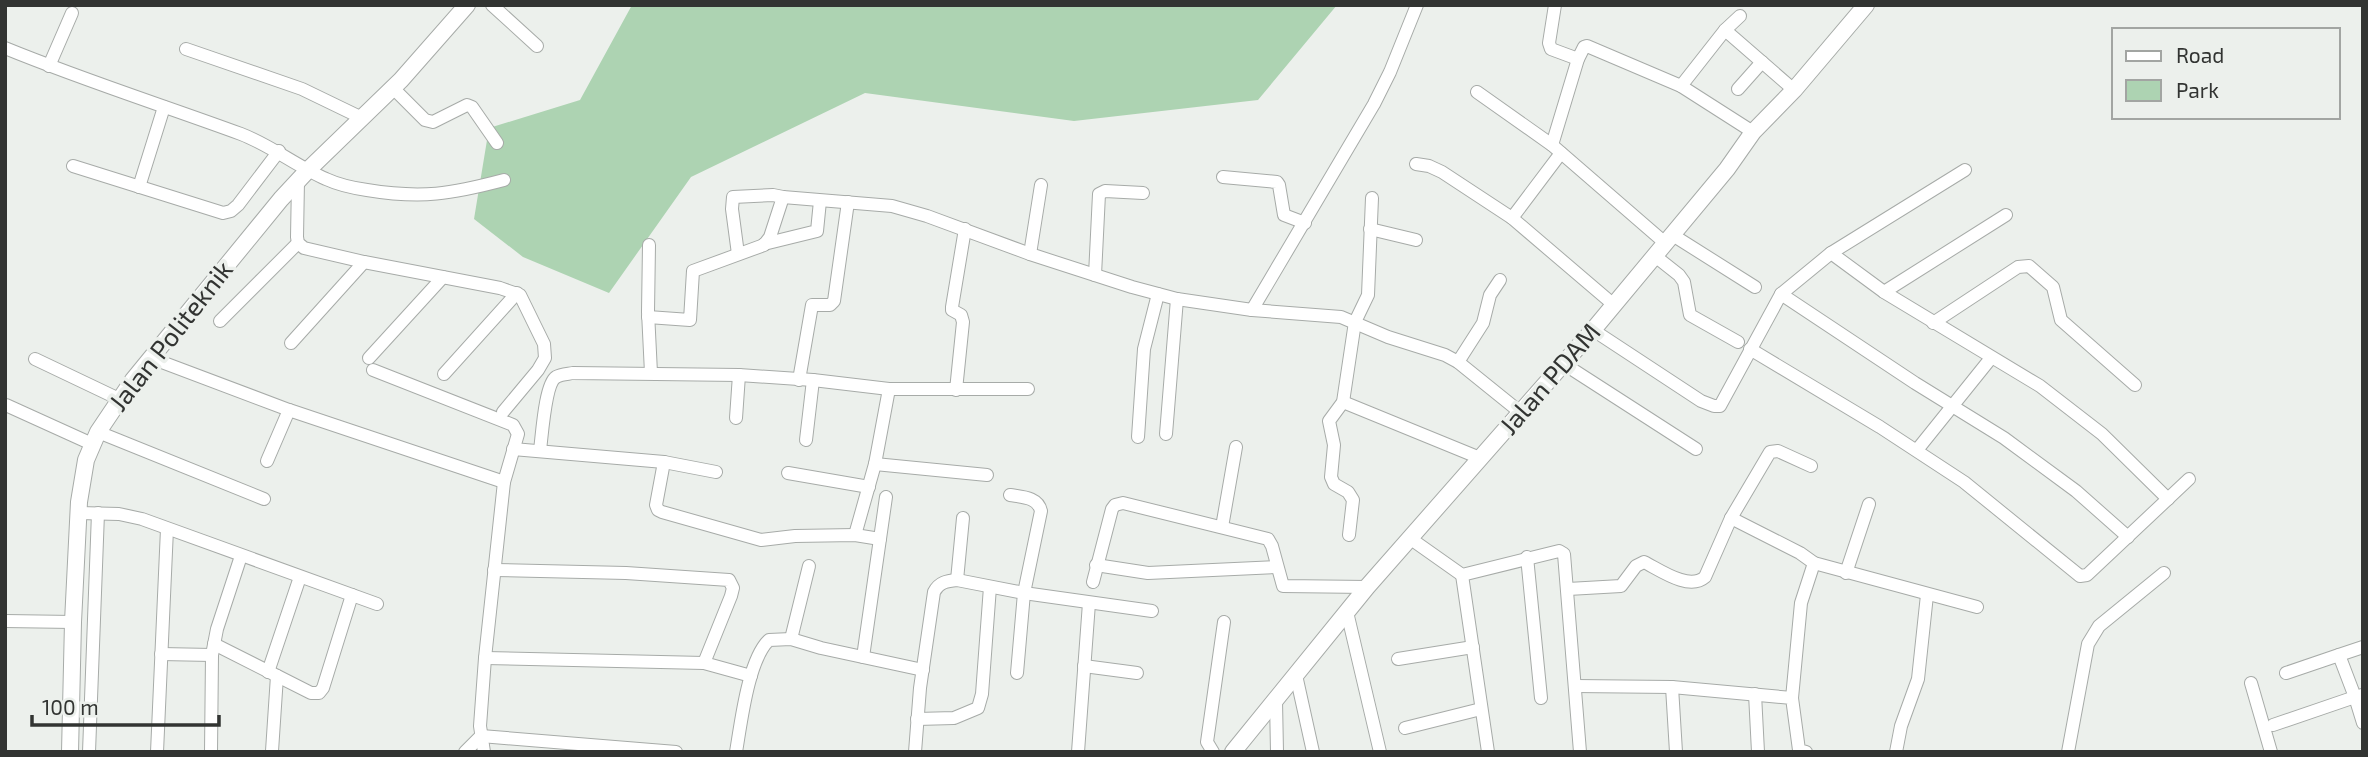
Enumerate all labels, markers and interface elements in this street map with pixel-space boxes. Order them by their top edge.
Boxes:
legend [2112,28,2340,119]
text: Road [2176,42,2224,67]
text: Park [2176,77,2219,102]
street label: Jalan Politeknik [102,254,238,416]
street label: Jalan PDAM [1492,316,1606,440]
scale bar [32,684,219,728]
text: 100 m [42,694,99,719]

